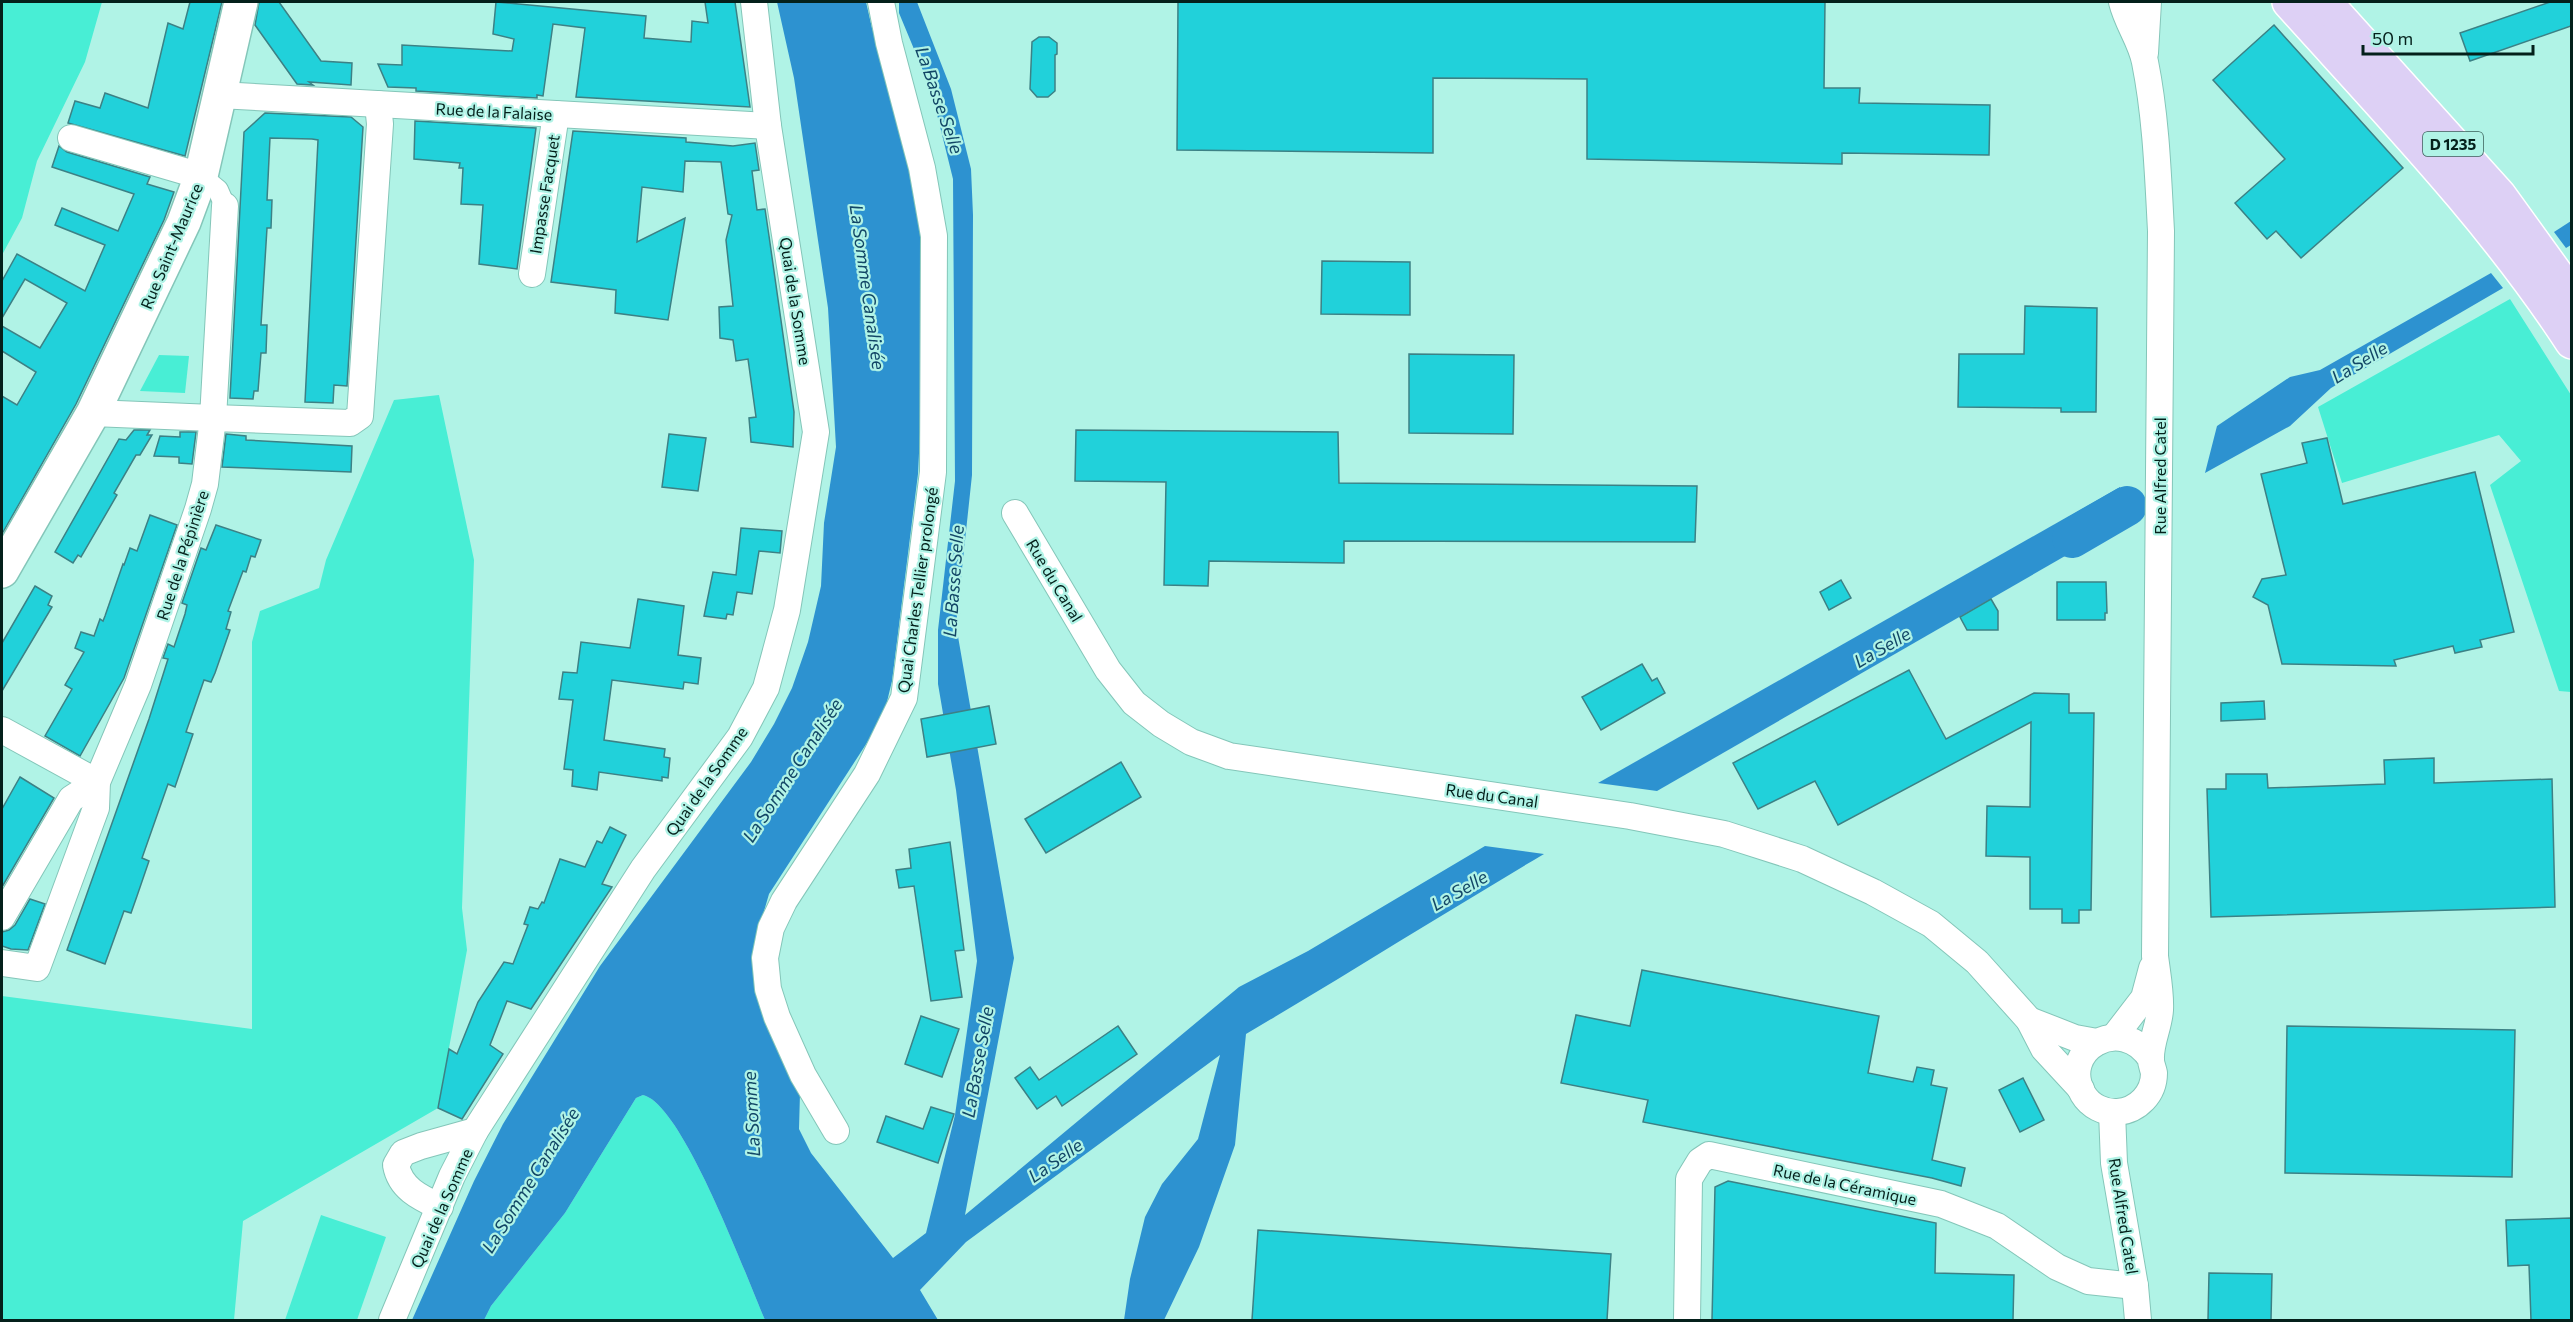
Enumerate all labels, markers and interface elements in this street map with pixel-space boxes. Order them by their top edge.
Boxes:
scale bar [2363,18,2532,56]
text: 50 m [2372,27,2413,49]
water label: La Basse Selle [911,43,969,157]
street label: Rue de la Falaise [435,98,553,124]
road number: D 1235 [2423,132,2483,156]
street label: Impasse Facquet [525,133,563,255]
street label: Rue Saint-Maurice [136,180,206,312]
water label: La Somme Canalisée [846,203,891,372]
street label: Quai de la Somme [777,236,815,366]
water label: La Selle [2327,336,2391,388]
street label: Rue Alfred Catel [2150,417,2169,535]
street label: Quai Charles Tellier prolongé [893,486,941,694]
street label: Rue de la Pépinière [152,488,212,622]
water label: La Basse Selle [938,524,968,638]
street label: Rue du Canal [1023,535,1087,625]
water label: La Selle [1850,622,1915,672]
water label: La Somme Canalisée [737,694,847,846]
street label: Quai de la Somme [661,723,751,839]
street label: Rue du Canal [1445,779,1539,811]
water label: La Selle [1427,865,1492,915]
water label: La Basse Selle [956,1004,998,1119]
water label: La Somme [738,1070,764,1157]
water label: La Somme Canalisée [477,1103,584,1257]
water label: La Selle [1023,1133,1087,1187]
street label: Quai de la Somme [406,1145,476,1271]
street label: Rue Alfred Catel [2105,1156,2143,1276]
street label: Rue de la Céramique [1772,1160,1918,1208]

